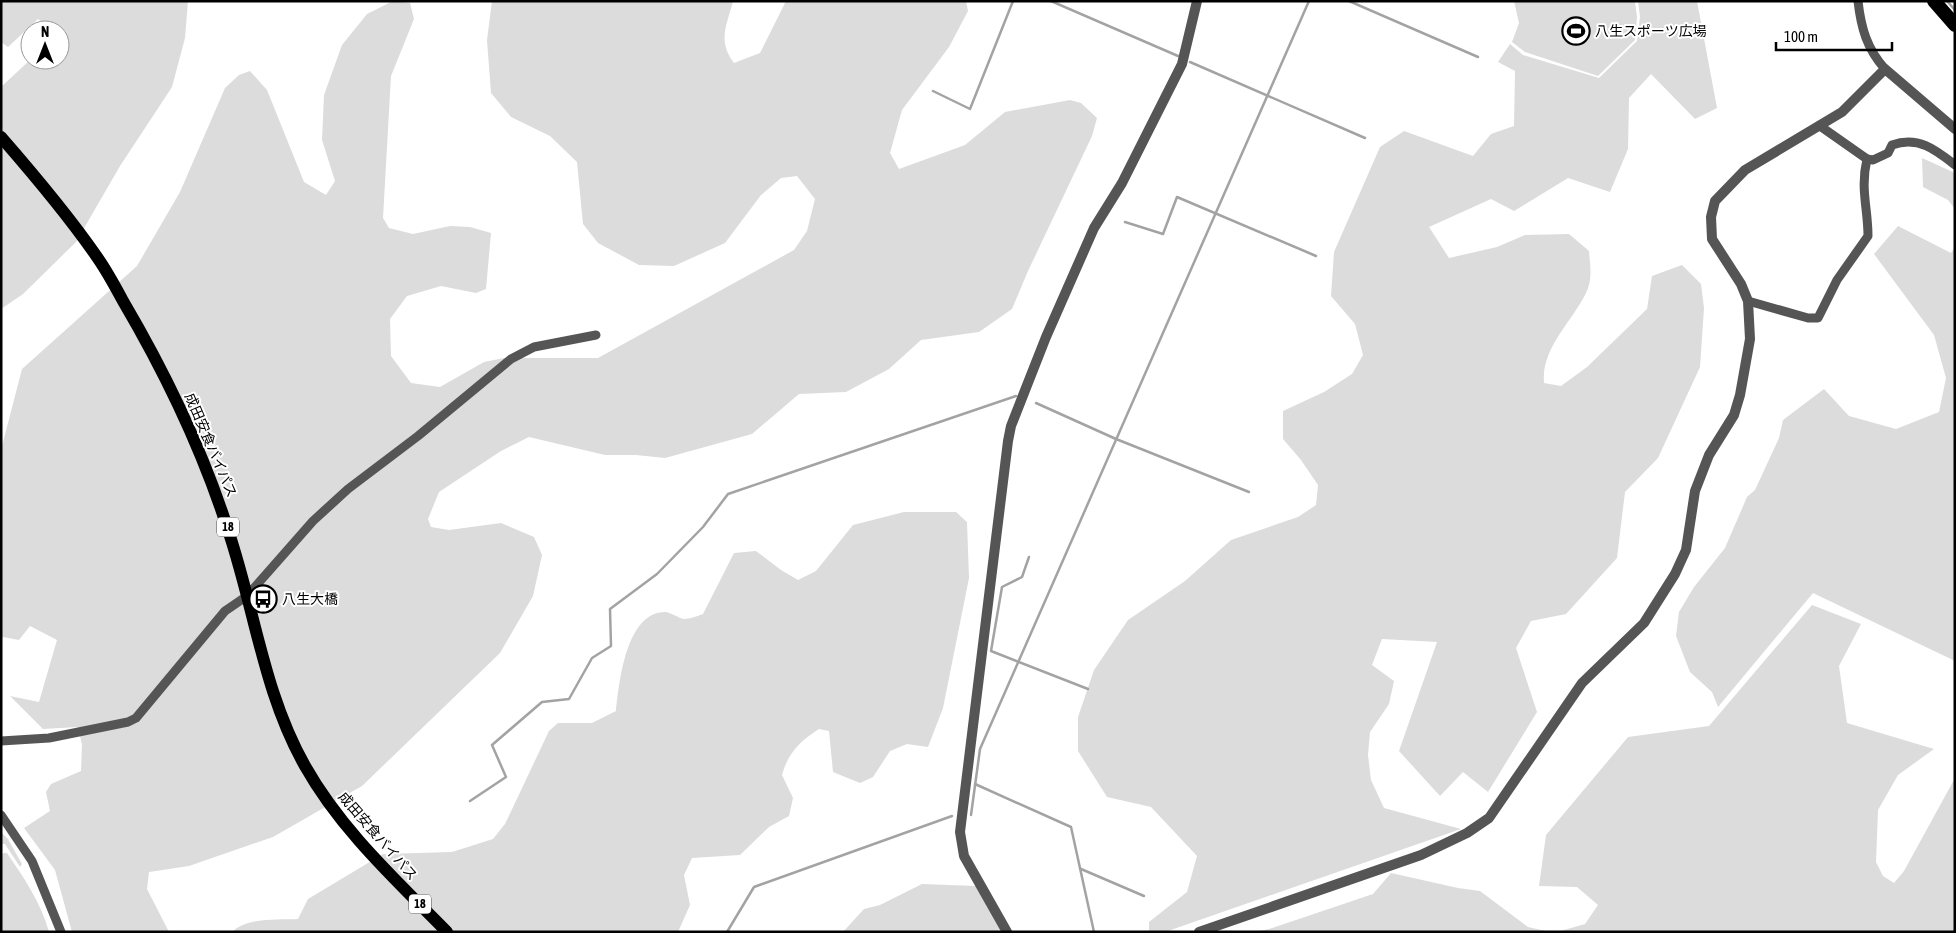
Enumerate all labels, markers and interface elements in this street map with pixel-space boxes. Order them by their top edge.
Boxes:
sports icon: 八生スポーツ広場 [1561,16,1591,46]
north arrow [20,20,70,70]
scale bar [1776,20,1892,52]
place label: 八生スポーツ広場 [1595,23,1707,39]
text: N [41,24,49,40]
text: 100 m [1784,28,1818,45]
street label: 成田安食バイパス [182,390,240,500]
road number: 18 [217,518,239,536]
bus stop icon: 八生大橋 [248,584,278,614]
place label: 八生大橋 [282,591,338,607]
street label: 成田安食バイパス [335,789,421,883]
road number: 18 [409,894,431,914]

